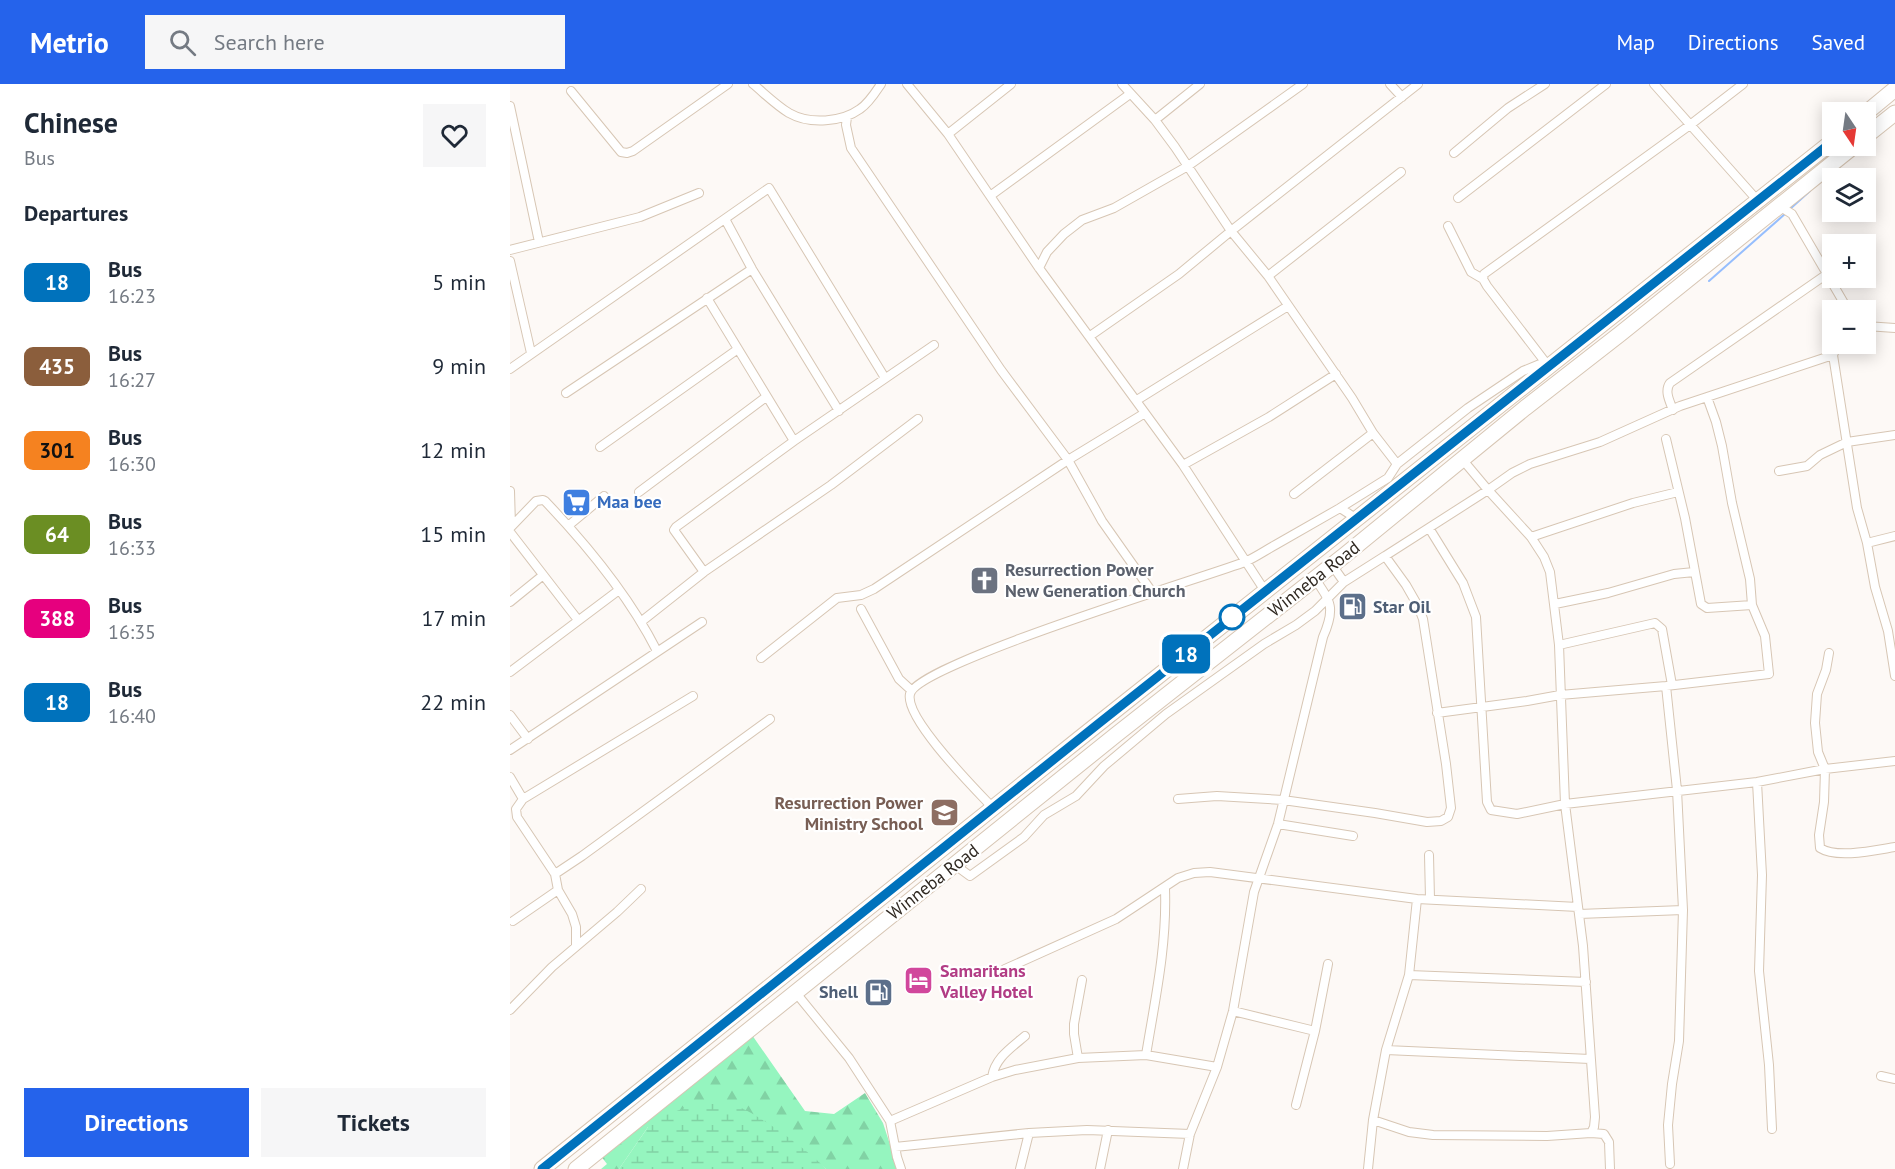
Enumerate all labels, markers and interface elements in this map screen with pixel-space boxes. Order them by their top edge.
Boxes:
search box [145,15,565,69]
text: Metrio [30,24,109,61]
icon: search [166,26,199,59]
text: Search here [214,28,325,56]
text: Map [1616,29,1655,56]
text: Directions [1688,29,1779,56]
text: Saved [1812,29,1865,56]
north arrow [1822,102,1876,156]
map controls [1822,102,1876,354]
text: Chinese [24,104,118,141]
button: heart [423,104,486,167]
text: Bus [24,145,55,171]
button: layers [1822,168,1876,222]
text: Departures [24,199,128,227]
button: + [1822,234,1876,288]
text: Bus [108,255,142,283]
text: 5 min [432,268,486,296]
text: 18 [45,269,69,296]
text: 16:23 [108,283,156,309]
button: − [1822,300,1876,354]
text: Bus [108,339,142,367]
text: 9 min [432,352,486,380]
text: 435 [39,353,75,380]
text: 16:27 [108,367,156,393]
text: Bus [108,423,142,451]
text: 12 min [420,436,486,464]
text: 301 [39,437,75,464]
text: 16:30 [108,451,156,477]
supermarket icon: Maa bee [560,486,592,518]
place label: Maa bee [597,490,662,513]
text: Bus [108,507,142,535]
text: 15 min [420,520,486,548]
text: 64 [45,521,69,548]
text: 16:33 [108,535,156,561]
street label: Winneba Road [1263,536,1364,622]
place label: Resurrection Power New Generation Church [1005,558,1185,602]
church icon: Resurrection Power New Generation Church [968,564,1000,596]
text: Bus [108,591,142,619]
fuel station icon: Star Oil [1336,591,1368,623]
place label: Star Oil [1373,595,1431,618]
text: 17 min [422,604,486,632]
unlabelled marker [1219,604,1245,630]
text: 388 [39,605,75,632]
text: 16:35 [108,619,156,645]
line badge: 18 [1159,634,1213,674]
text: 18 [1174,641,1198,668]
text: Bus [108,675,142,703]
text: 22 min [420,688,486,716]
text: 18 [45,689,69,716]
text: 16:40 [108,703,156,729]
place label: Resurrection Power Ministry School [775,791,924,835]
school or university icon: Resurrection Power Ministry School [928,797,960,829]
street label: Winneba Road [882,839,983,925]
place label: Samaritans Valley Hotel [939,959,1033,1003]
hotel icon: Samaritans Valley Hotel [903,965,935,997]
fuel station icon: Shell [863,976,895,1008]
place label: Shell [819,980,859,1003]
button: Directions [24,1088,249,1157]
button: Tickets [261,1088,486,1157]

